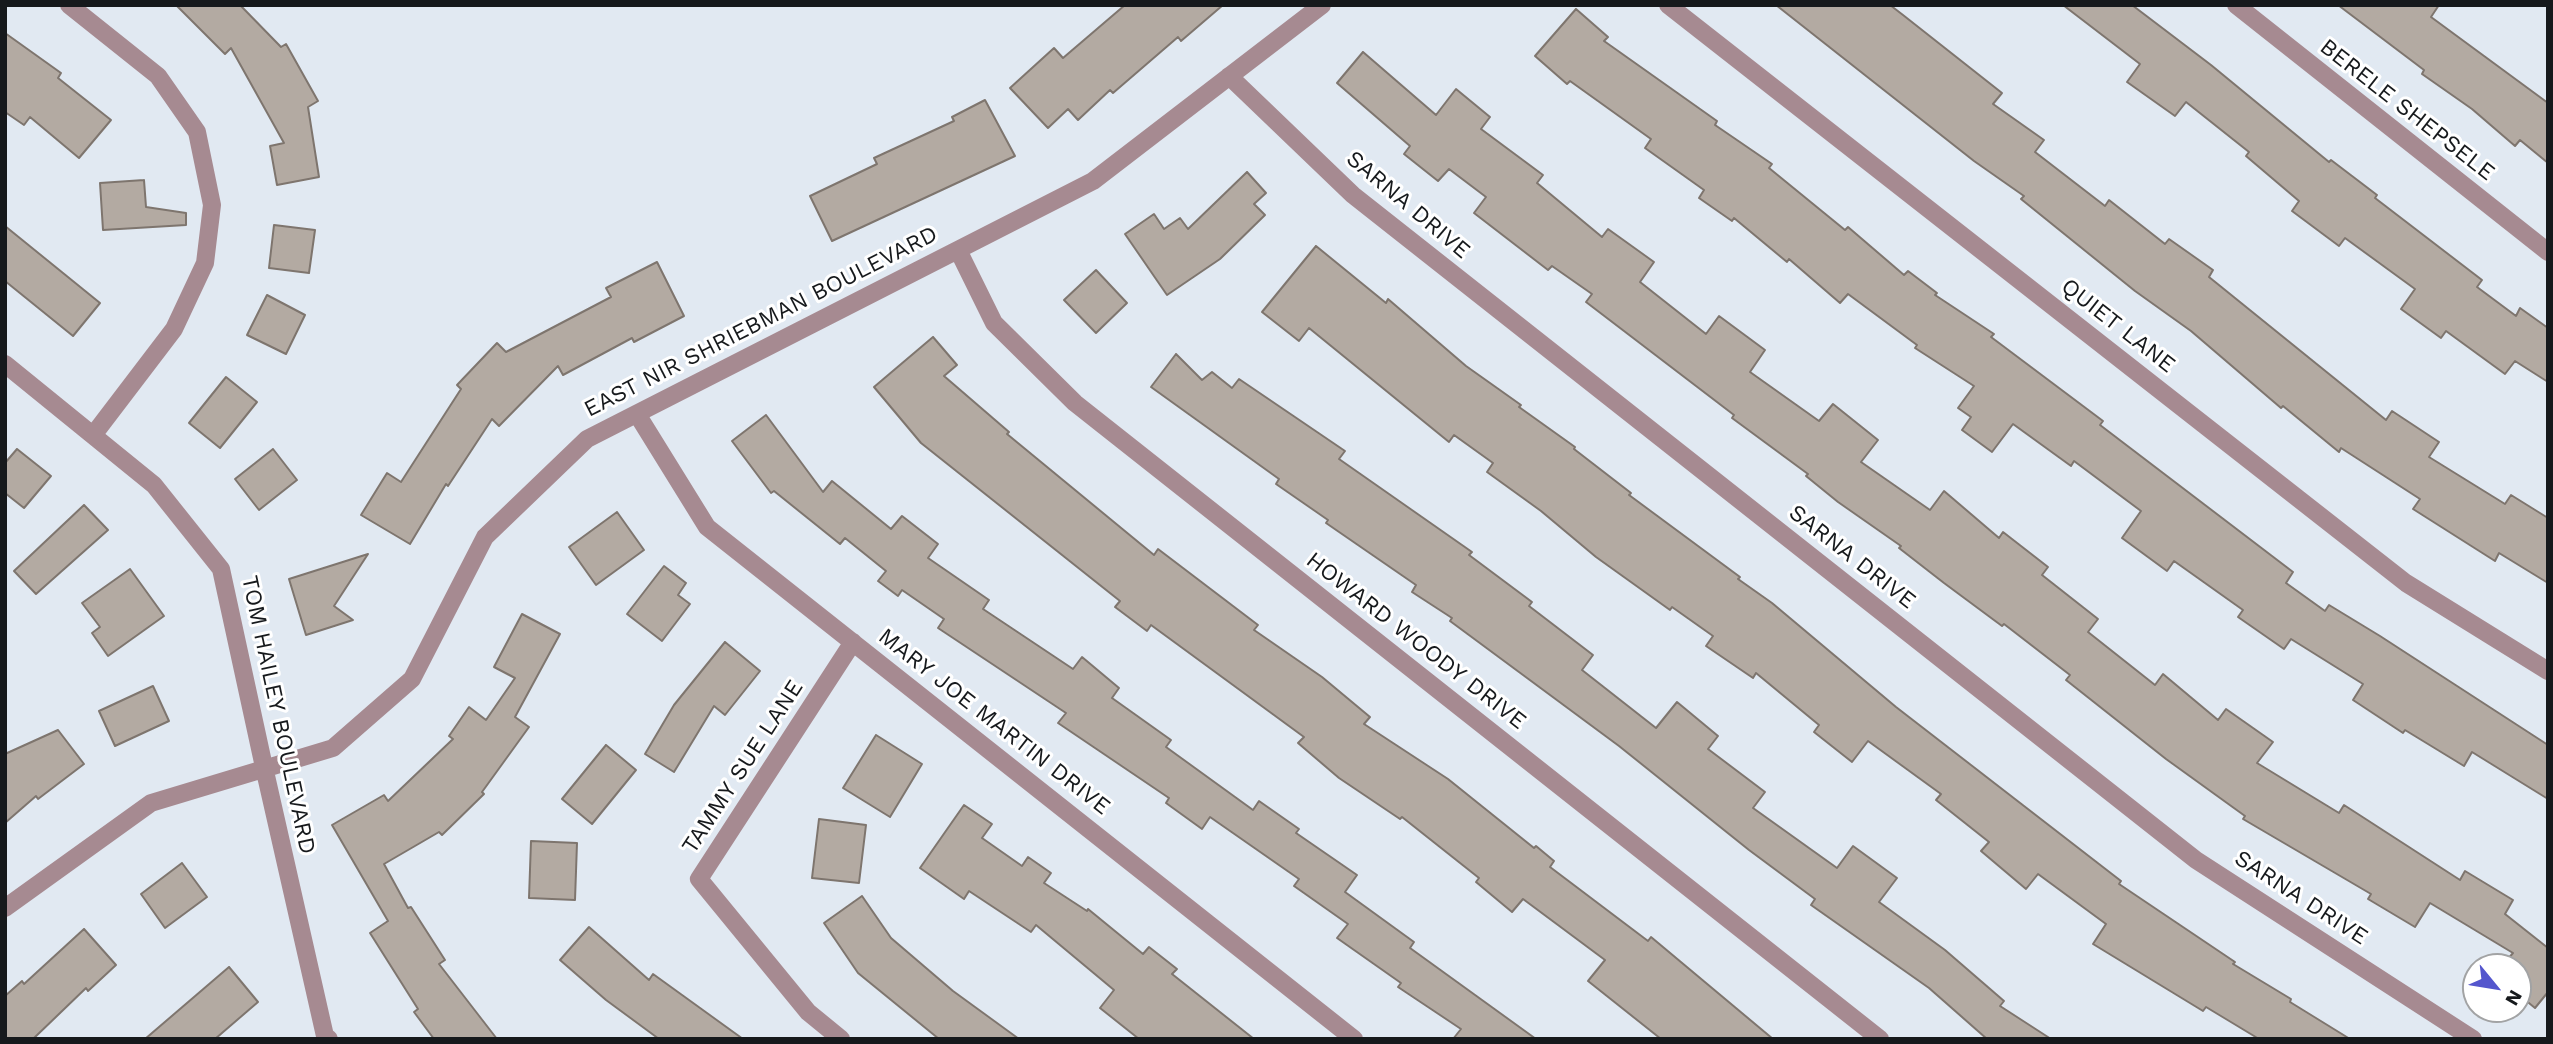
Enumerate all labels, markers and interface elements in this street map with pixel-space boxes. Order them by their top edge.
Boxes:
street label: BERELE SHEPSELE [2314,33,2500,187]
street label: SARNA DRIVE [1340,145,1476,265]
street label: EAST NIR SHRIEBMAN BOULEVARD [580,221,942,423]
street label: QUIET LANE [2055,273,2181,379]
street label: SARNA DRIVE [1783,499,1921,615]
street label: HOWARD WOODY DRIVE [1300,546,1532,736]
street label: TOM HAILEY BOULEVARD [235,573,321,857]
street label: MARY JOE MARTIN DRIVE [873,623,1115,821]
street label: TAMMY SUE LANE [677,675,809,859]
street label: SARNA DRIVE [2229,845,2373,951]
north arrow [2462,953,2532,1023]
text: N [2500,986,2527,1010]

